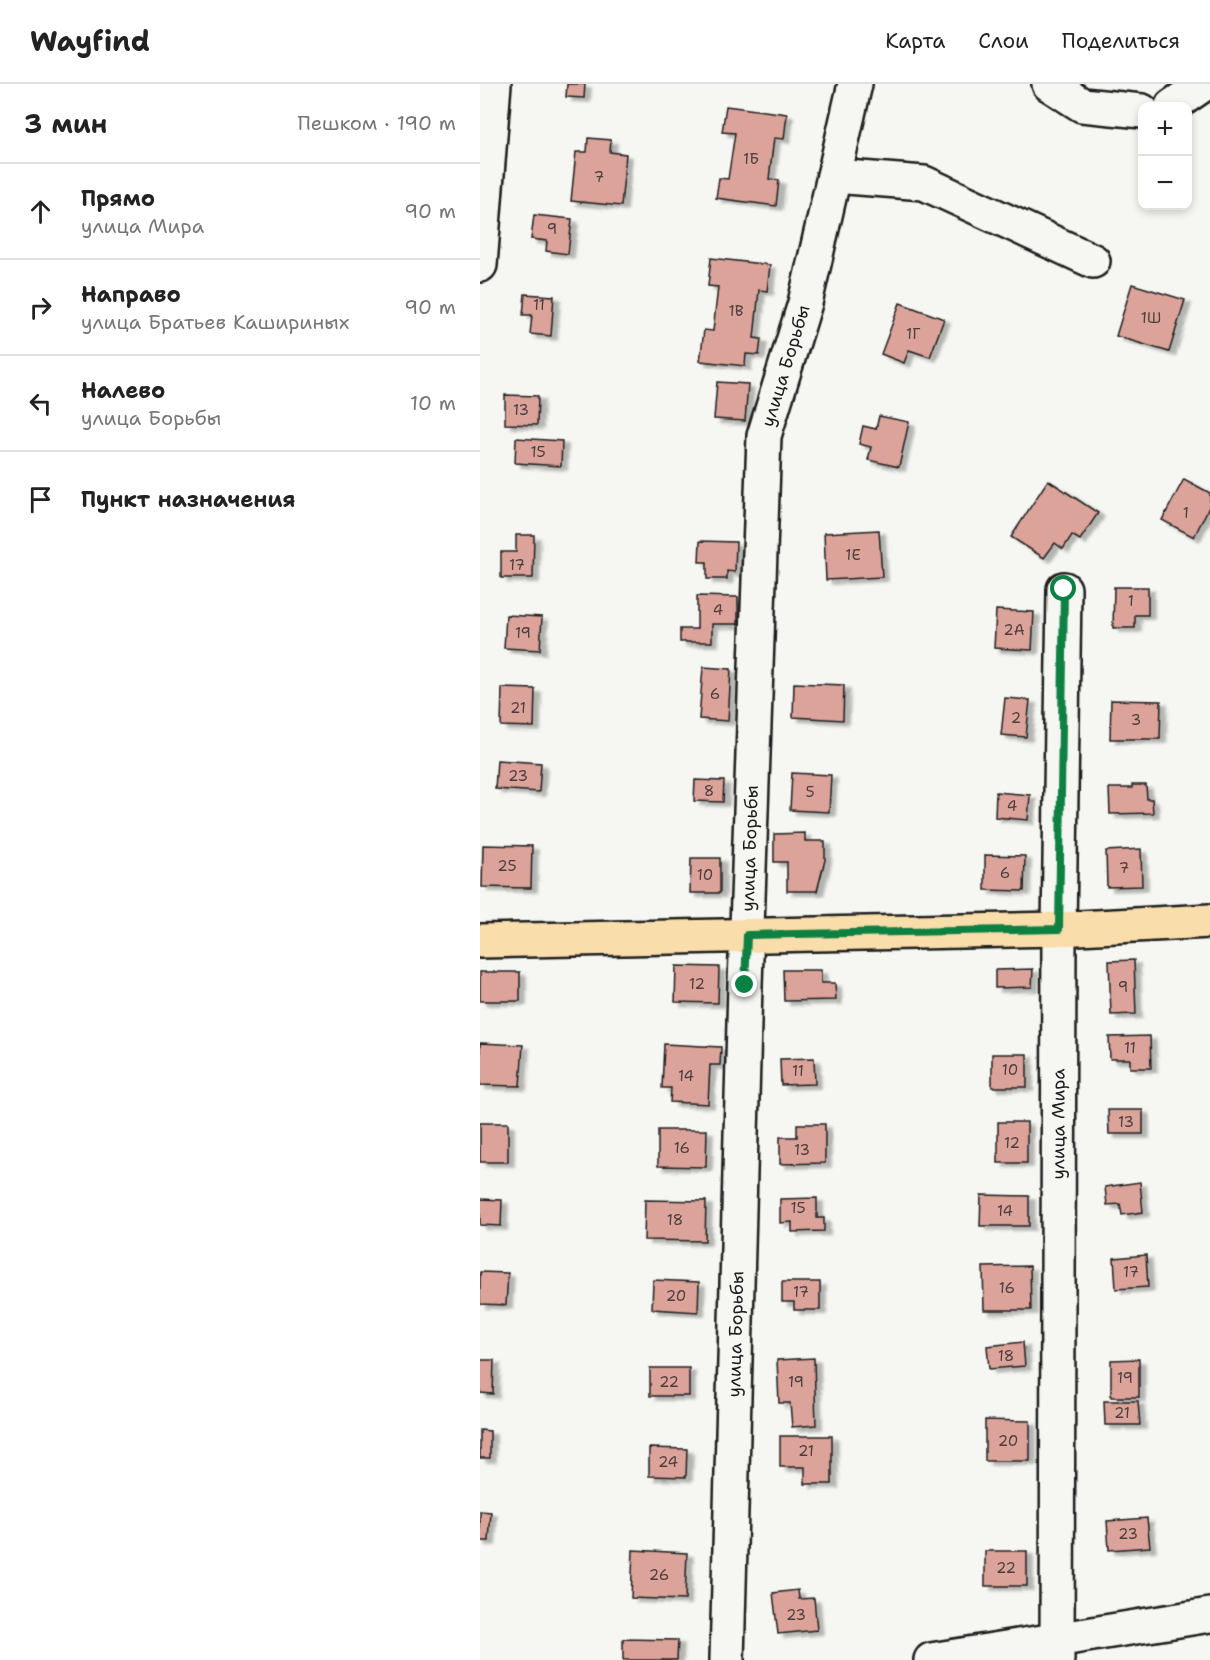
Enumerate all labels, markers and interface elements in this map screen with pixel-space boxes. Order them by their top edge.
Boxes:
text: Wayfind [30,22,150,60]
text: Карта [885,27,945,55]
text: Слои [978,27,1029,55]
text: Поделиться [1062,27,1180,55]
map controls [1138,102,1192,210]
button: + [1138,102,1192,156]
text: 3 мин [24,106,107,141]
text: Пешком · 190 m [298,110,456,136]
house number: 1Б [743,149,759,169]
button: − [1138,156,1192,210]
house number: 7 [594,167,604,187]
text: Прямо [81,184,155,213]
icon: ahead [24,195,57,228]
text: 90 m [404,198,456,224]
text: улица Мира [81,213,204,239]
house number: 9 [547,219,557,239]
text: Направо [81,280,181,309]
icon: right [24,291,57,324]
text: 90 m [404,294,456,320]
house number: 11 [533,295,545,315]
house number: 1В [728,301,744,321]
street label: улица Борьбы [756,302,816,430]
house number: 1Ш [1141,308,1161,328]
text: улица Братьев Кашириных [81,309,349,335]
house number: 1Г [906,324,920,344]
text: Налево [81,376,165,405]
icon: left [24,387,57,420]
text: 10 m [410,390,456,416]
house number: 13 [513,400,529,420]
text: улица Борьбы [81,405,221,431]
house number: 15 [530,442,546,462]
icon: arrive [24,483,57,516]
text: Пункт назначения [81,485,295,514]
house number: 1 [1183,503,1189,523]
house number: 1Е [845,545,861,565]
house number: 17 [509,555,525,575]
route start [1050,575,1076,601]
house number: 1 [1128,591,1134,611]
house number: 4 [713,600,723,620]
house number: 2А [1003,620,1025,640]
house number: 19 [515,623,531,643]
house number: 6 [710,684,720,704]
house number: 21 [510,698,526,718]
house number: 2 [1011,708,1021,728]
house number: 3 [1131,710,1141,730]
house number: 23 [508,766,528,786]
house number: 8 [704,781,714,801]
house number: 5 [805,782,815,802]
street label: улица Борьбы [736,785,764,912]
house number: 4 [1007,796,1017,816]
house number: 25 [497,856,517,876]
house number: 7 [1119,858,1129,878]
house number: 6 [1000,863,1010,883]
house number: 10 [697,865,713,885]
route end [731,971,757,997]
house number: 12 [689,974,705,994]
house number: 9 [1118,977,1128,997]
house number: 11 [1124,1038,1136,1058]
house number: 10 [1002,1060,1018,1080]
house number: 11 [792,1061,804,1081]
house number: 14 [678,1066,694,1086]
street label: улица Мира [1046,1068,1071,1180]
house number: 13 [1118,1112,1134,1132]
house number: 12 [1004,1133,1020,1153]
house number: 16 [674,1138,690,1158]
house number: 13 [794,1140,810,1160]
house number: 15 [790,1198,806,1218]
house number: 14 [997,1201,1013,1221]
house number: 18 [667,1210,683,1230]
house number: 17 [1123,1262,1139,1282]
street label: улица Борьбы [722,1271,749,1398]
house number: 16 [999,1278,1015,1298]
house number: 17 [793,1282,809,1302]
house number: 20 [666,1286,686,1306]
house number: 18 [998,1346,1014,1366]
house number: 19 [1117,1368,1133,1388]
house number: 22 [659,1372,679,1392]
house number: 19 [788,1372,804,1392]
house number: 21 [1114,1403,1130,1423]
house number: 20 [998,1431,1018,1451]
house number: 21 [798,1441,814,1461]
house number: 24 [658,1452,678,1472]
house number: 23 [1118,1524,1138,1544]
house number: 22 [996,1558,1016,1578]
house number: 26 [649,1565,669,1585]
house number: 23 [786,1605,806,1625]

